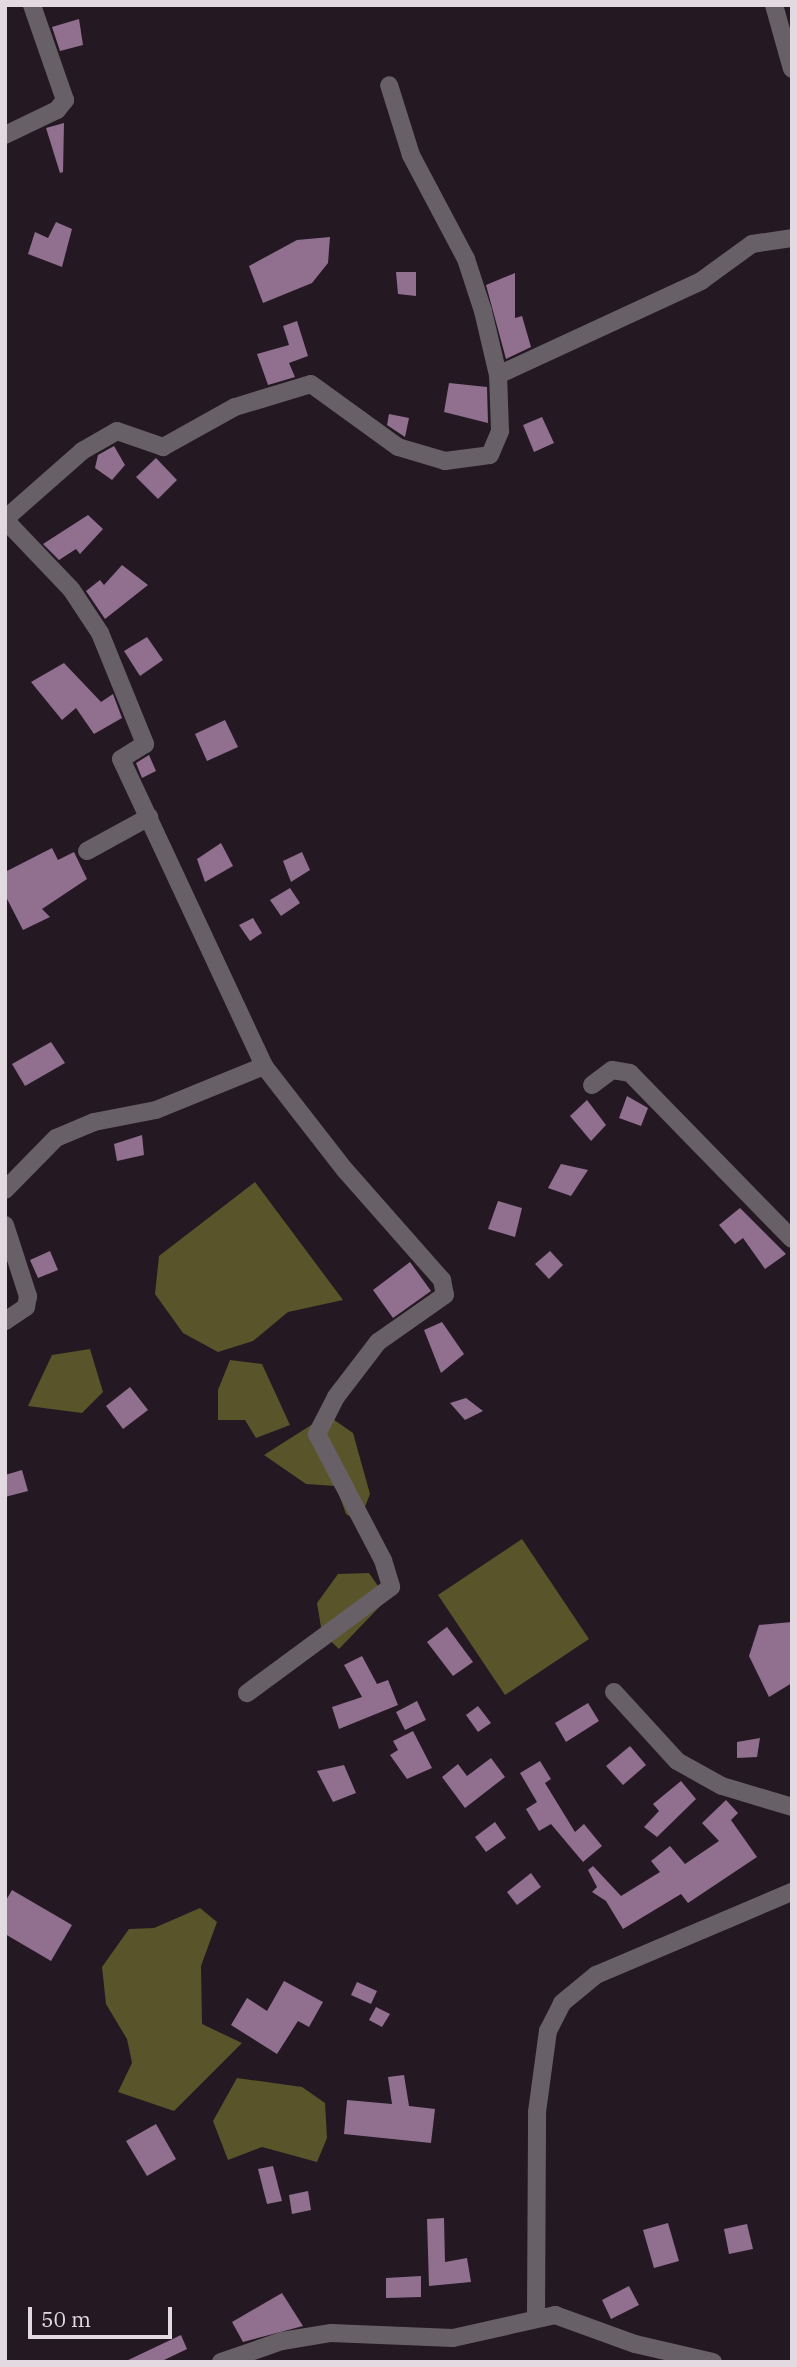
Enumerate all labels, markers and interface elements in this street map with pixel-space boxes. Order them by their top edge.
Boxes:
scale bar [32,2294,175,2338]
text: 50 m [41,2305,91,2333]

